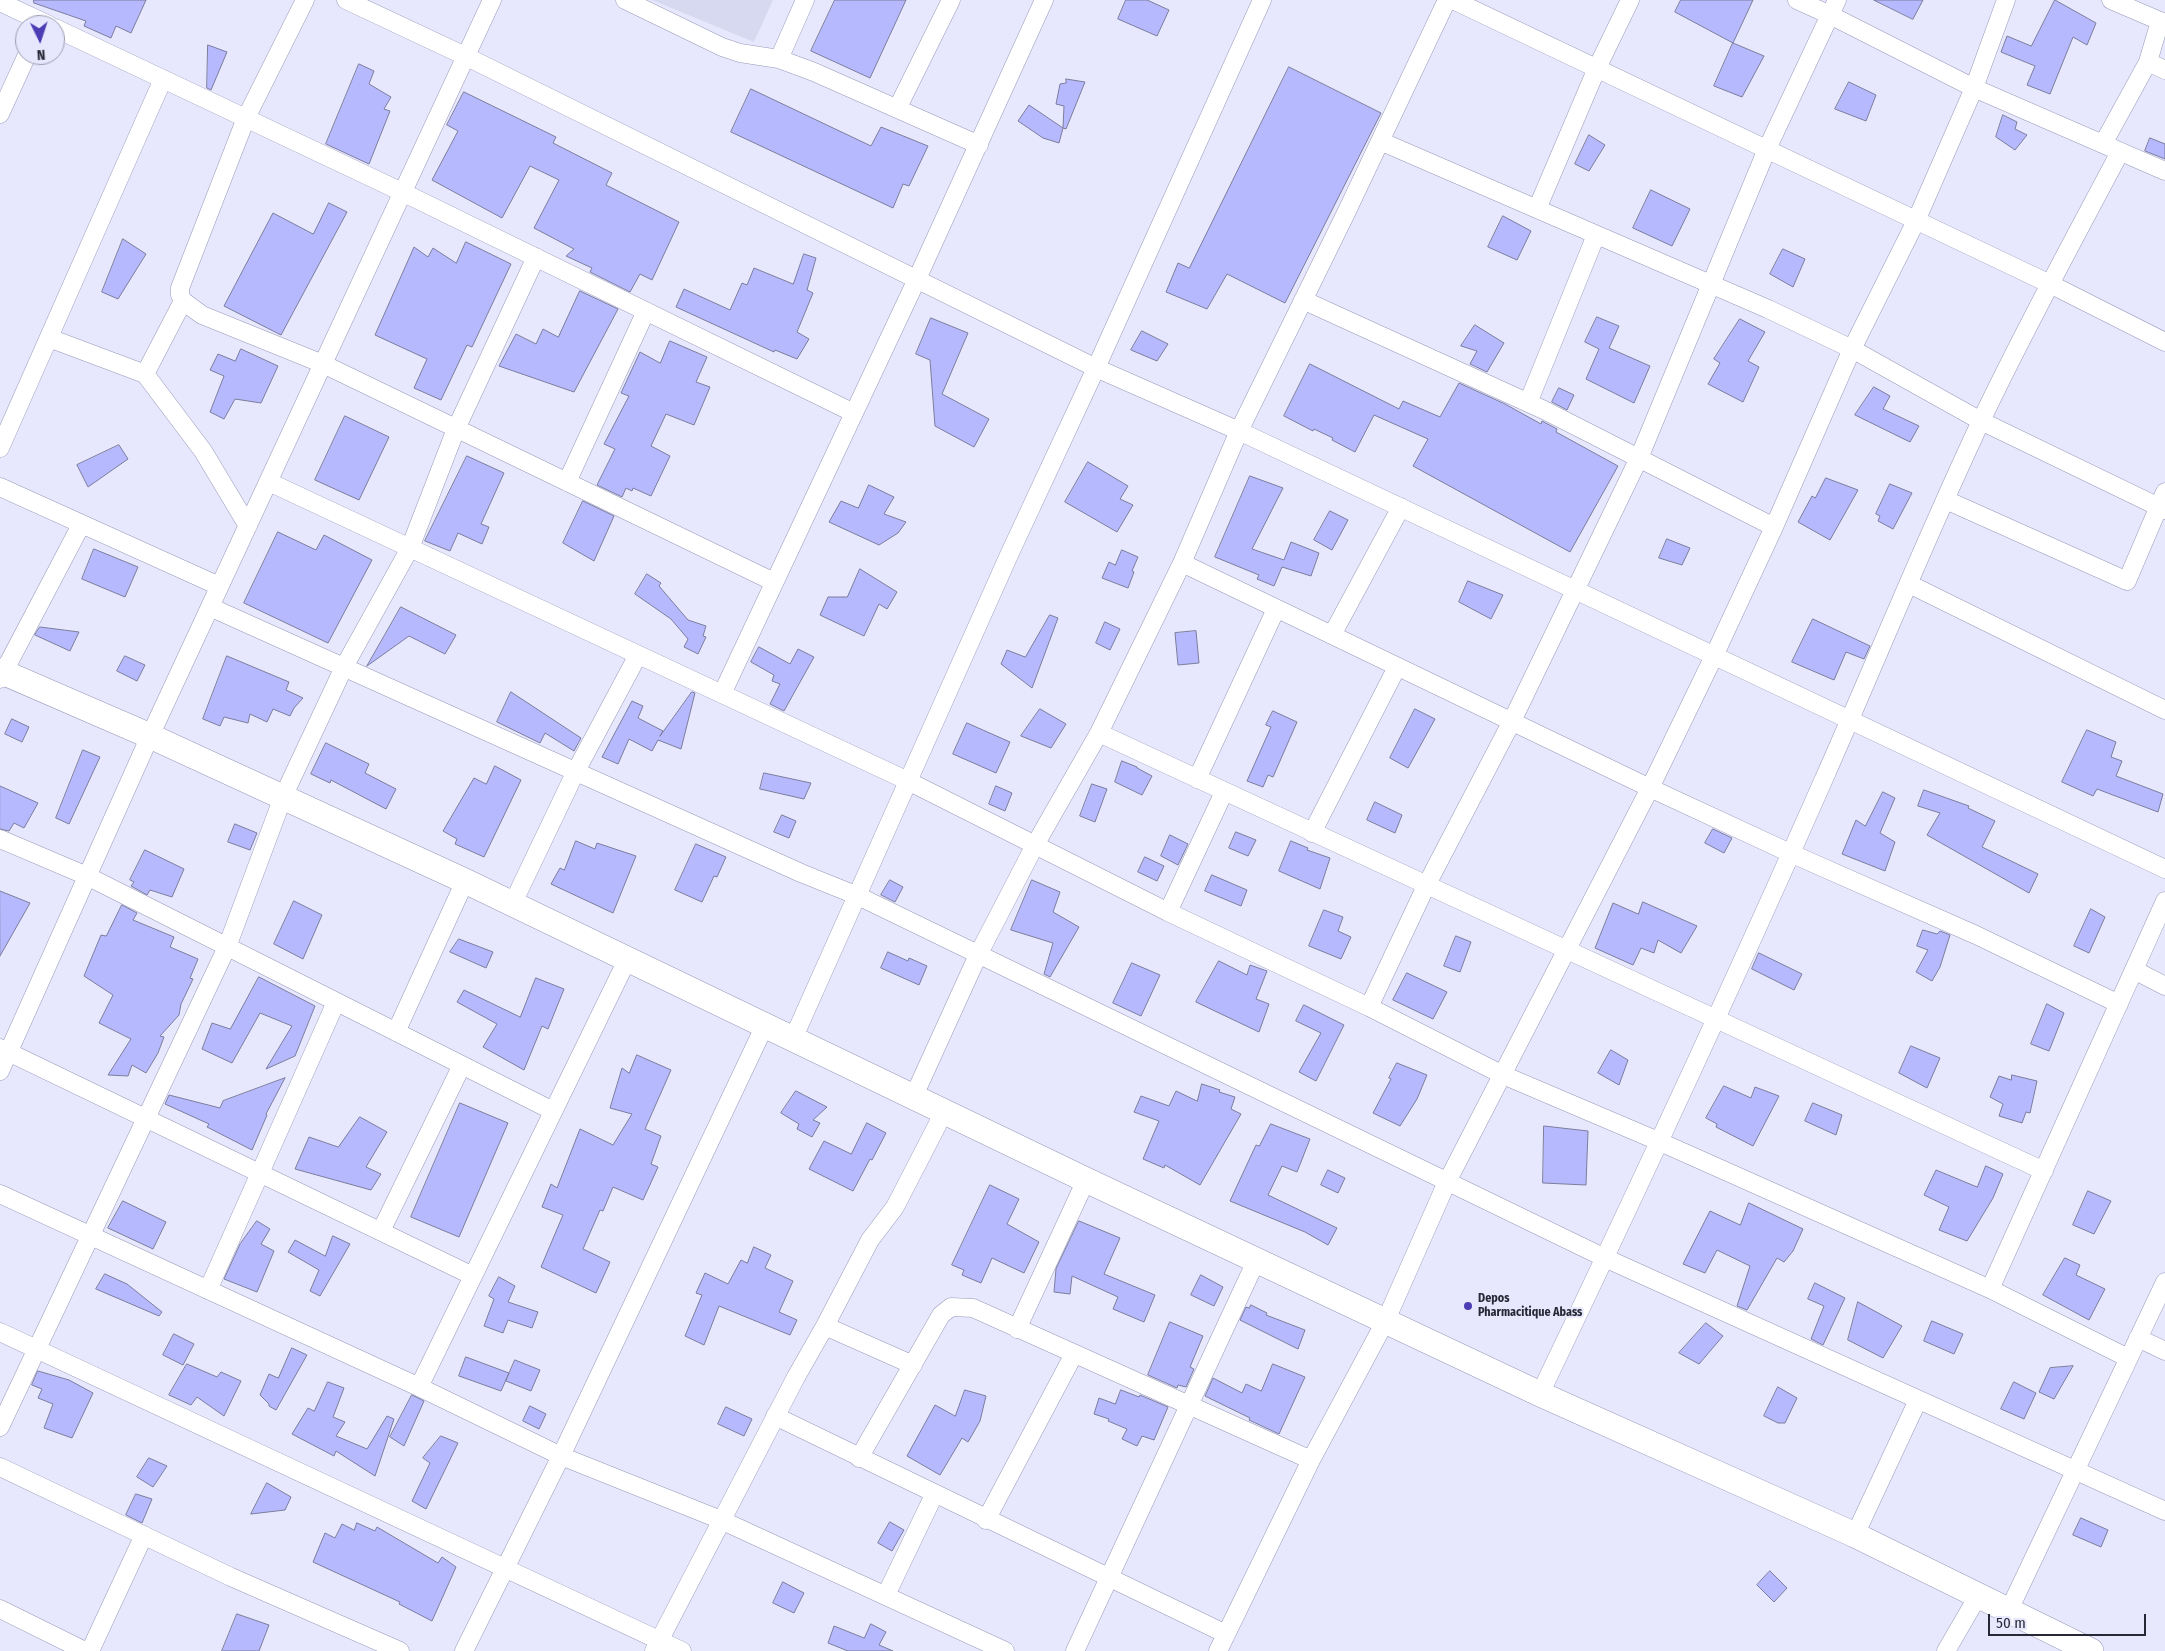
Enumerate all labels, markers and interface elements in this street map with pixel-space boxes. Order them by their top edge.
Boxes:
north arrow [15,15,65,65]
text: N [36,46,46,63]
place label: Depos Pharmacitique Abass [1478,1292,1582,1320]
marker: Depos Pharmacitique Abass [1462,1300,1474,1312]
scale bar [1990,1604,2148,1636]
text: 50 m [1996,1614,2026,1632]

